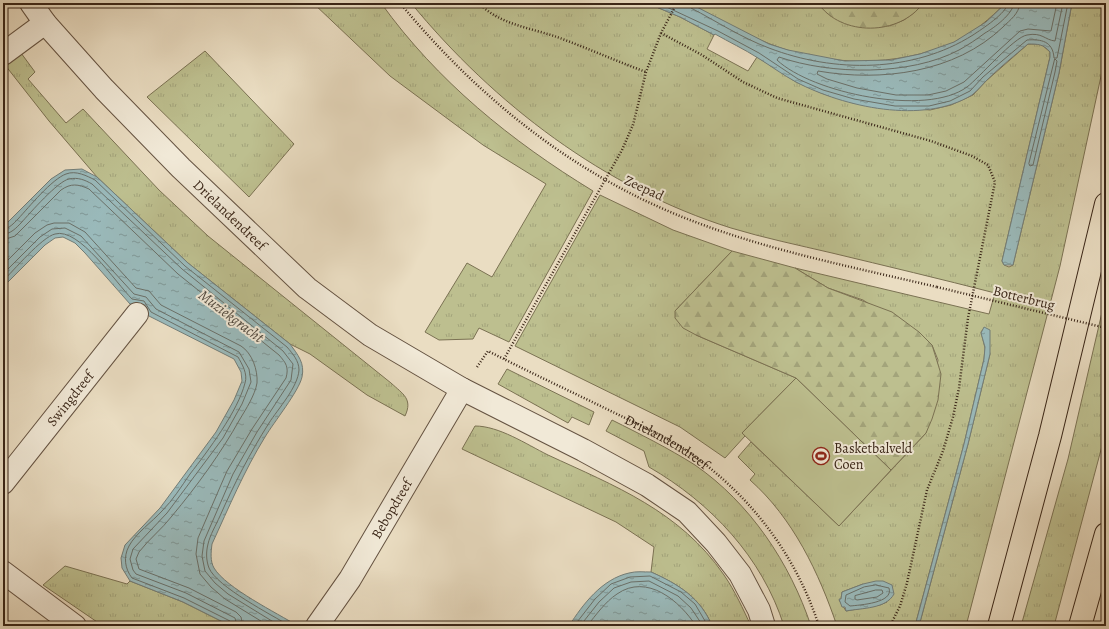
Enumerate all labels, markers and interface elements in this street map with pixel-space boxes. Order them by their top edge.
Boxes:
street label: Zeepad [621,171,667,206]
street label: Drielandendreef [189,175,273,256]
street label: Botterbrug [991,281,1057,315]
water label: Muziekgracht [194,285,268,347]
street label: Swingdreef [42,365,99,430]
street label: Drielandendreef [621,410,715,475]
place label: Basketbalveld Coen [834,439,913,474]
sports icon: Basketbalveld Coen [811,446,831,466]
street label: Bebopdreef [366,473,418,542]

